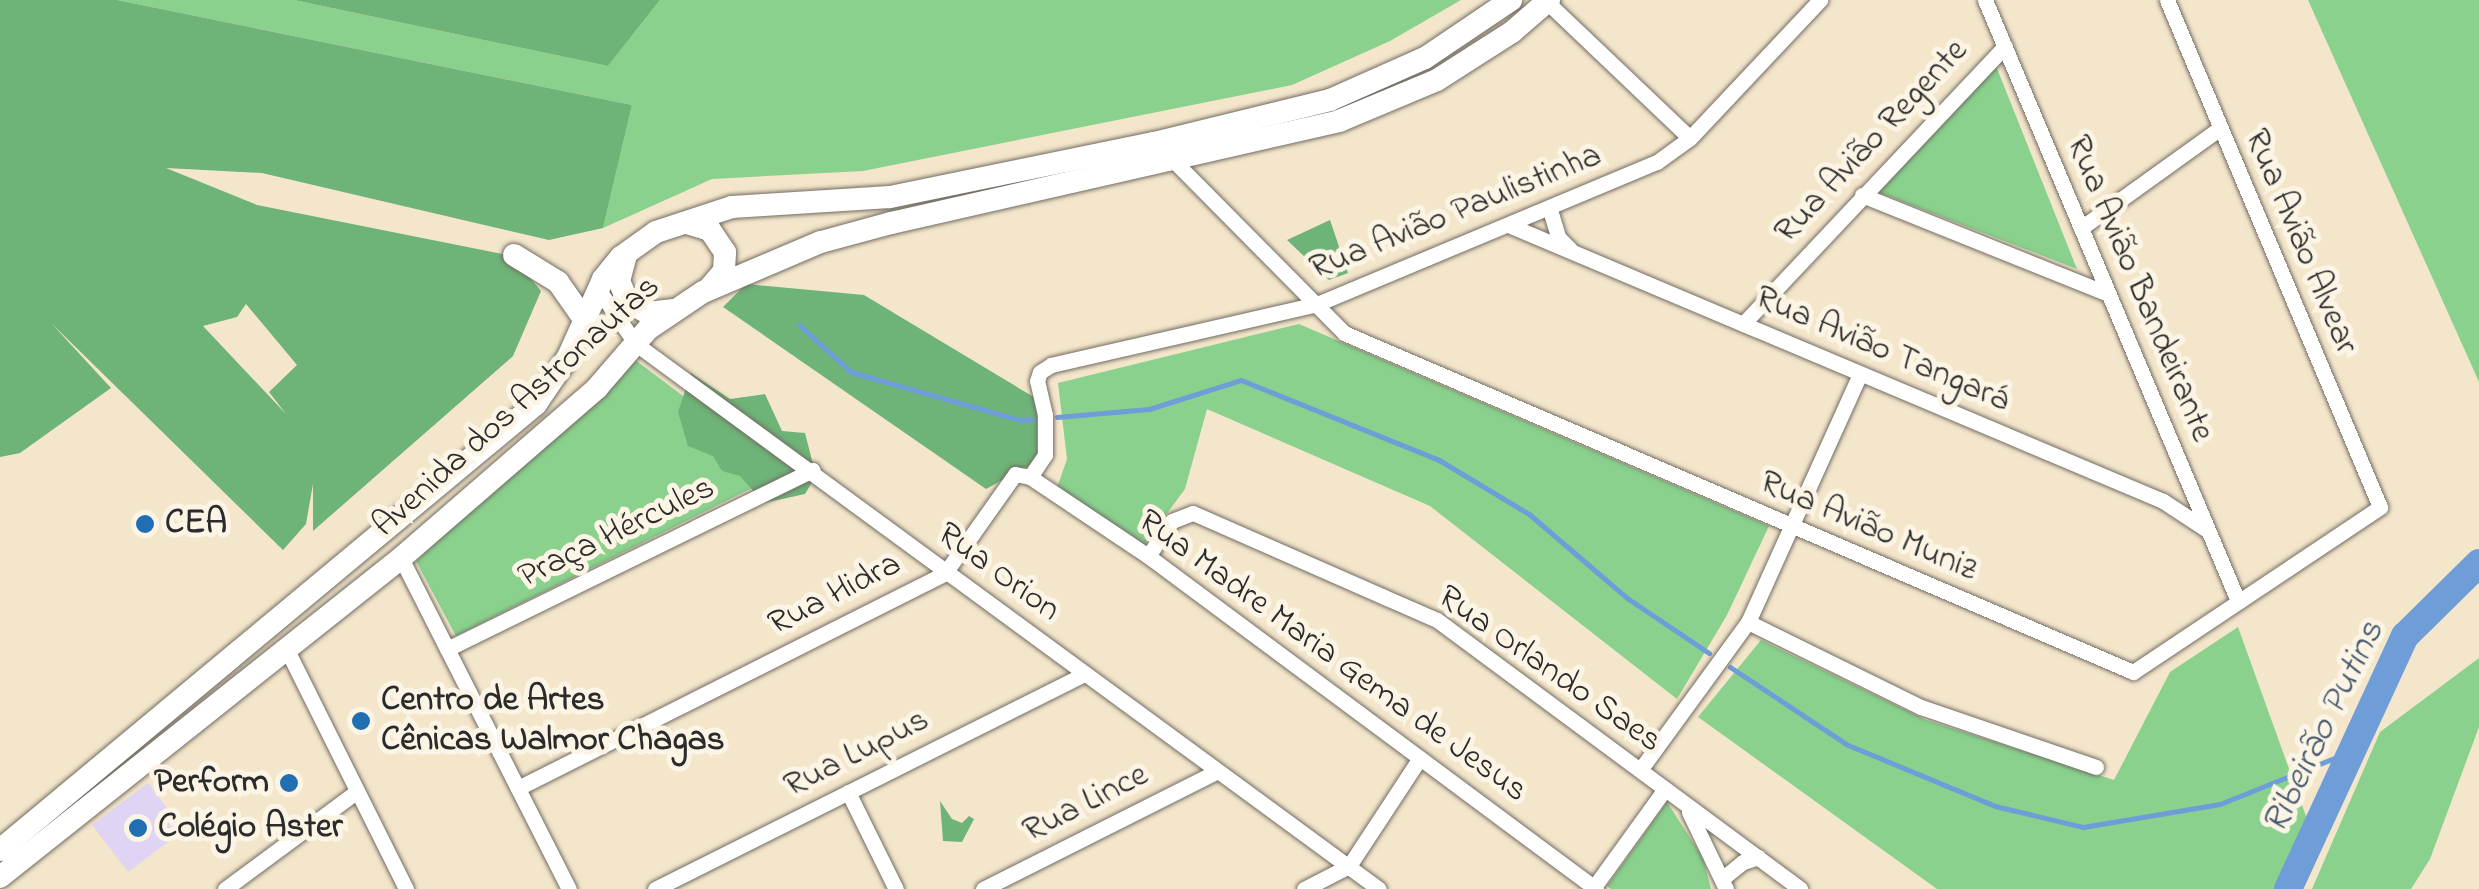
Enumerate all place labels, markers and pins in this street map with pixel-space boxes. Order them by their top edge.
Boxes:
place label: CEA [165,503,227,545]
marker: CEA [134,513,156,535]
place label: Centro de Artes Cênicas Walmor Chagas [381,680,725,762]
marker: Centro de Artes Cênicas Walmor Chagas [350,710,372,732]
place label: Perform [154,762,269,804]
marker: Perform [278,772,300,794]
place label: Colégio Aster [158,807,343,849]
marker: Colégio Aster [127,817,149,839]

